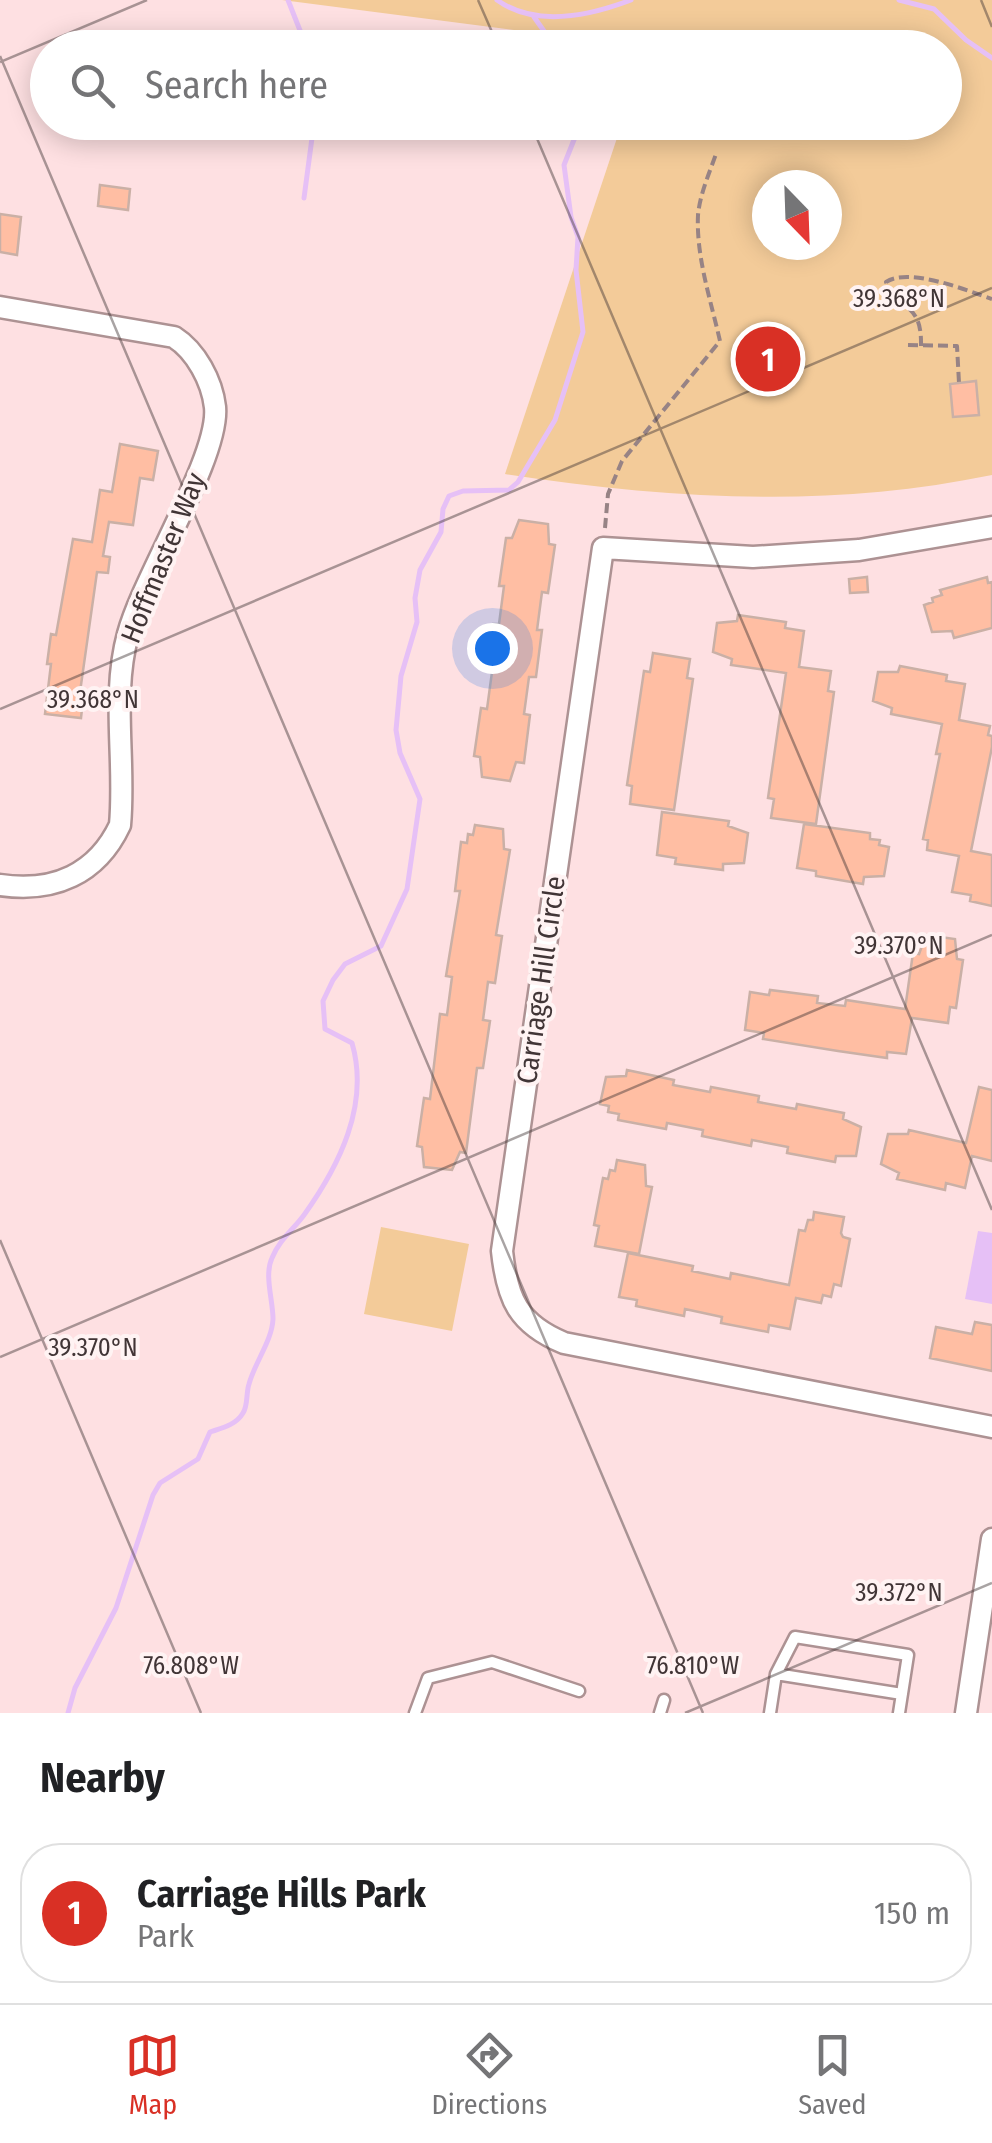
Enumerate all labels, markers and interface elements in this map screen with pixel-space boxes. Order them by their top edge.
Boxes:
search box [30,30,962,140]
icon: search [65,58,120,113]
text: Search here [145,62,328,108]
north arrow [752,170,842,260]
text: 39.368°N [853,284,945,314]
pin: 1 [736,322,800,396]
street label: Hoffmaster Way [114,468,212,648]
your location [467,623,518,674]
text: 39.368°N [47,685,139,715]
street label: Carriage Hill Circle [510,874,572,1086]
text: 39.370°N [854,931,944,961]
text: 39.370°N [48,1333,138,1363]
text: 39.372°N [855,1578,943,1608]
text: 76.808°W [143,1651,239,1681]
text: 76.810°W [647,1651,739,1681]
text: Nearby [40,1753,165,1803]
text: Carriage Hills Park [137,1871,426,1917]
text: 1 [68,1894,81,1932]
text: 150 m [874,1894,950,1932]
text: Park [137,1917,194,1955]
tab: Map [125,2028,180,2121]
tab: Directions [431,2028,547,2121]
tab: Saved [798,2028,867,2121]

